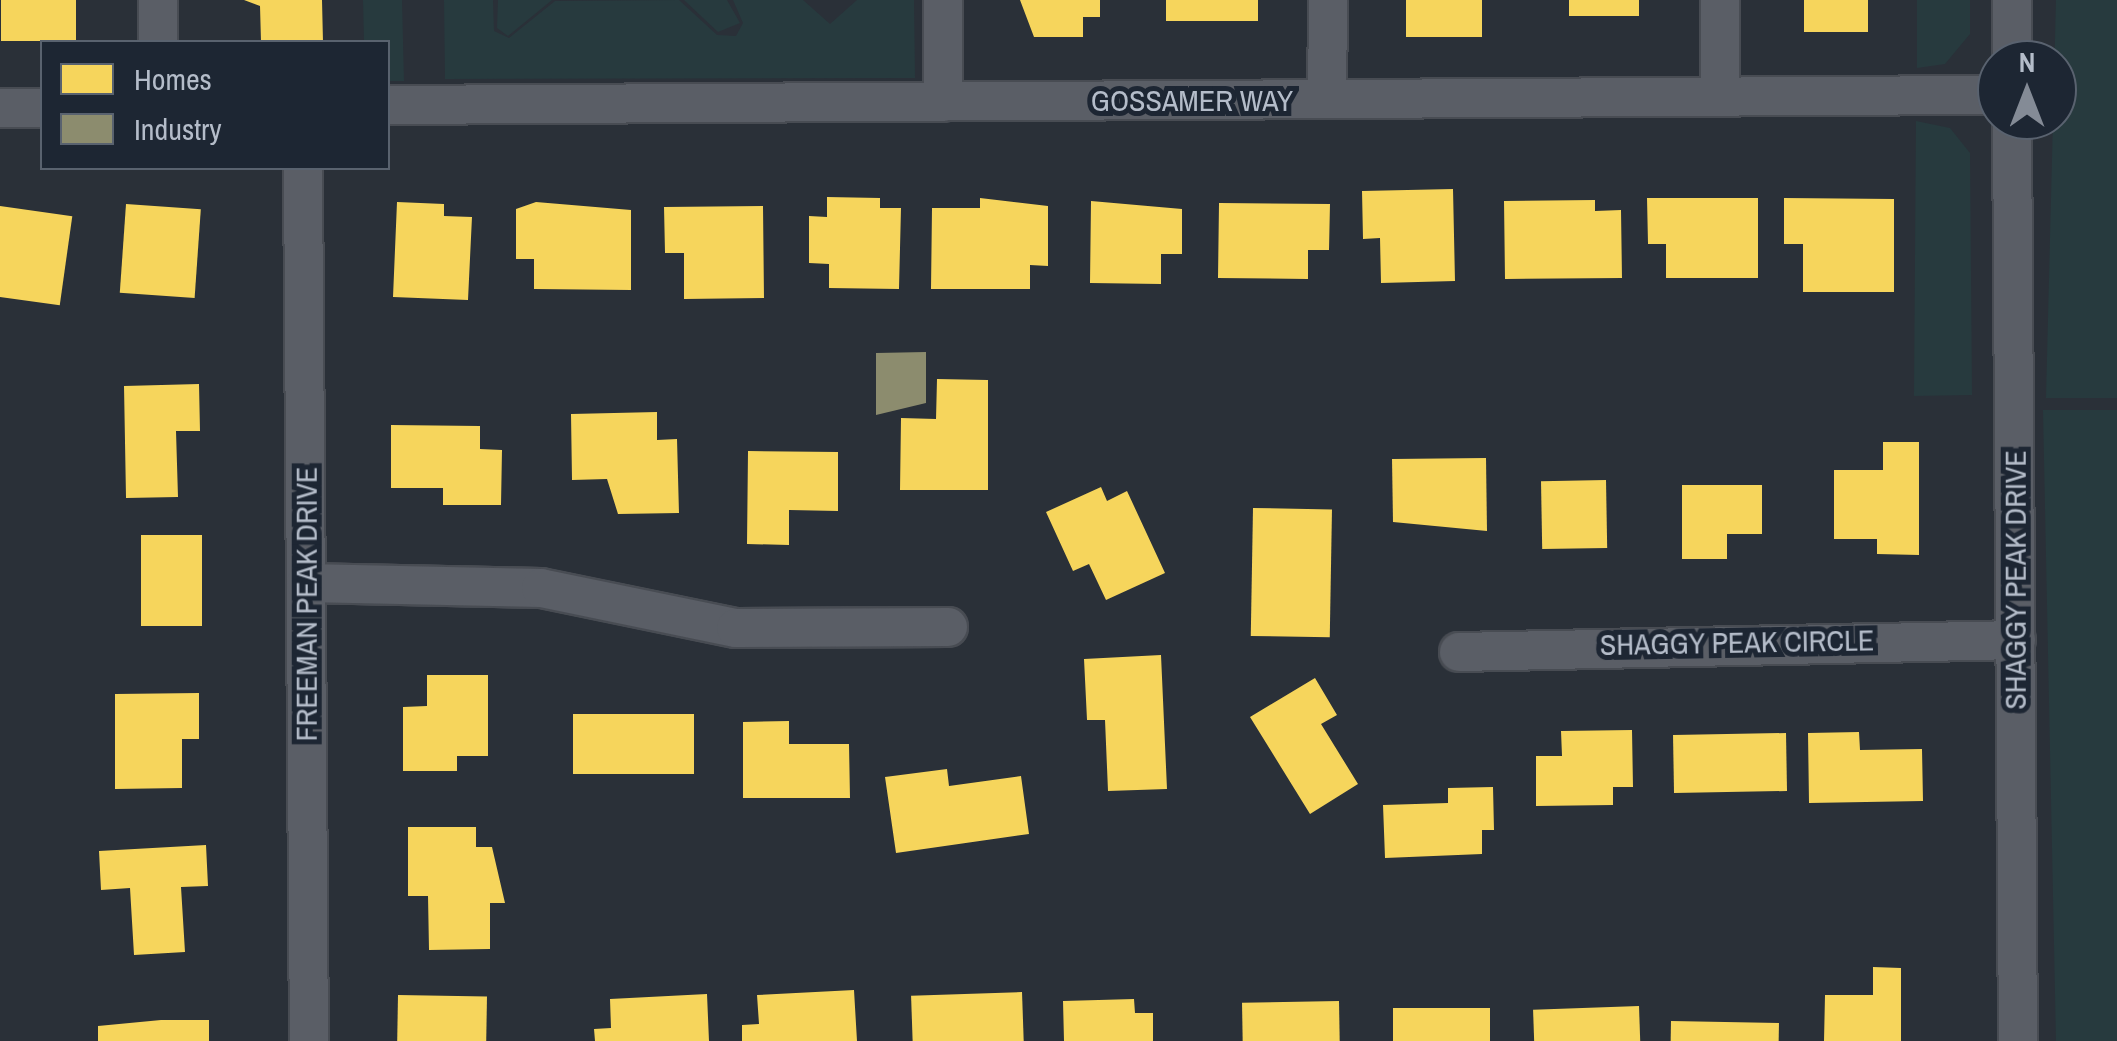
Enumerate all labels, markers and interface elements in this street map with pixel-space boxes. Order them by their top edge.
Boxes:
legend [40,40,390,170]
north arrow [1977,40,2077,140]
text: N [2019,43,2035,81]
text: Homes [134,59,212,99]
street label: GOSSAMER WAY [1091,82,1293,118]
text: Industry [134,109,222,149]
street label: SHAGGY PEAK DRIVE [1997,450,2033,710]
street label: FREEMAN PEAK DRIVE [288,467,324,741]
street label: SHAGGY PEAK CIRCLE [1599,622,1875,662]

